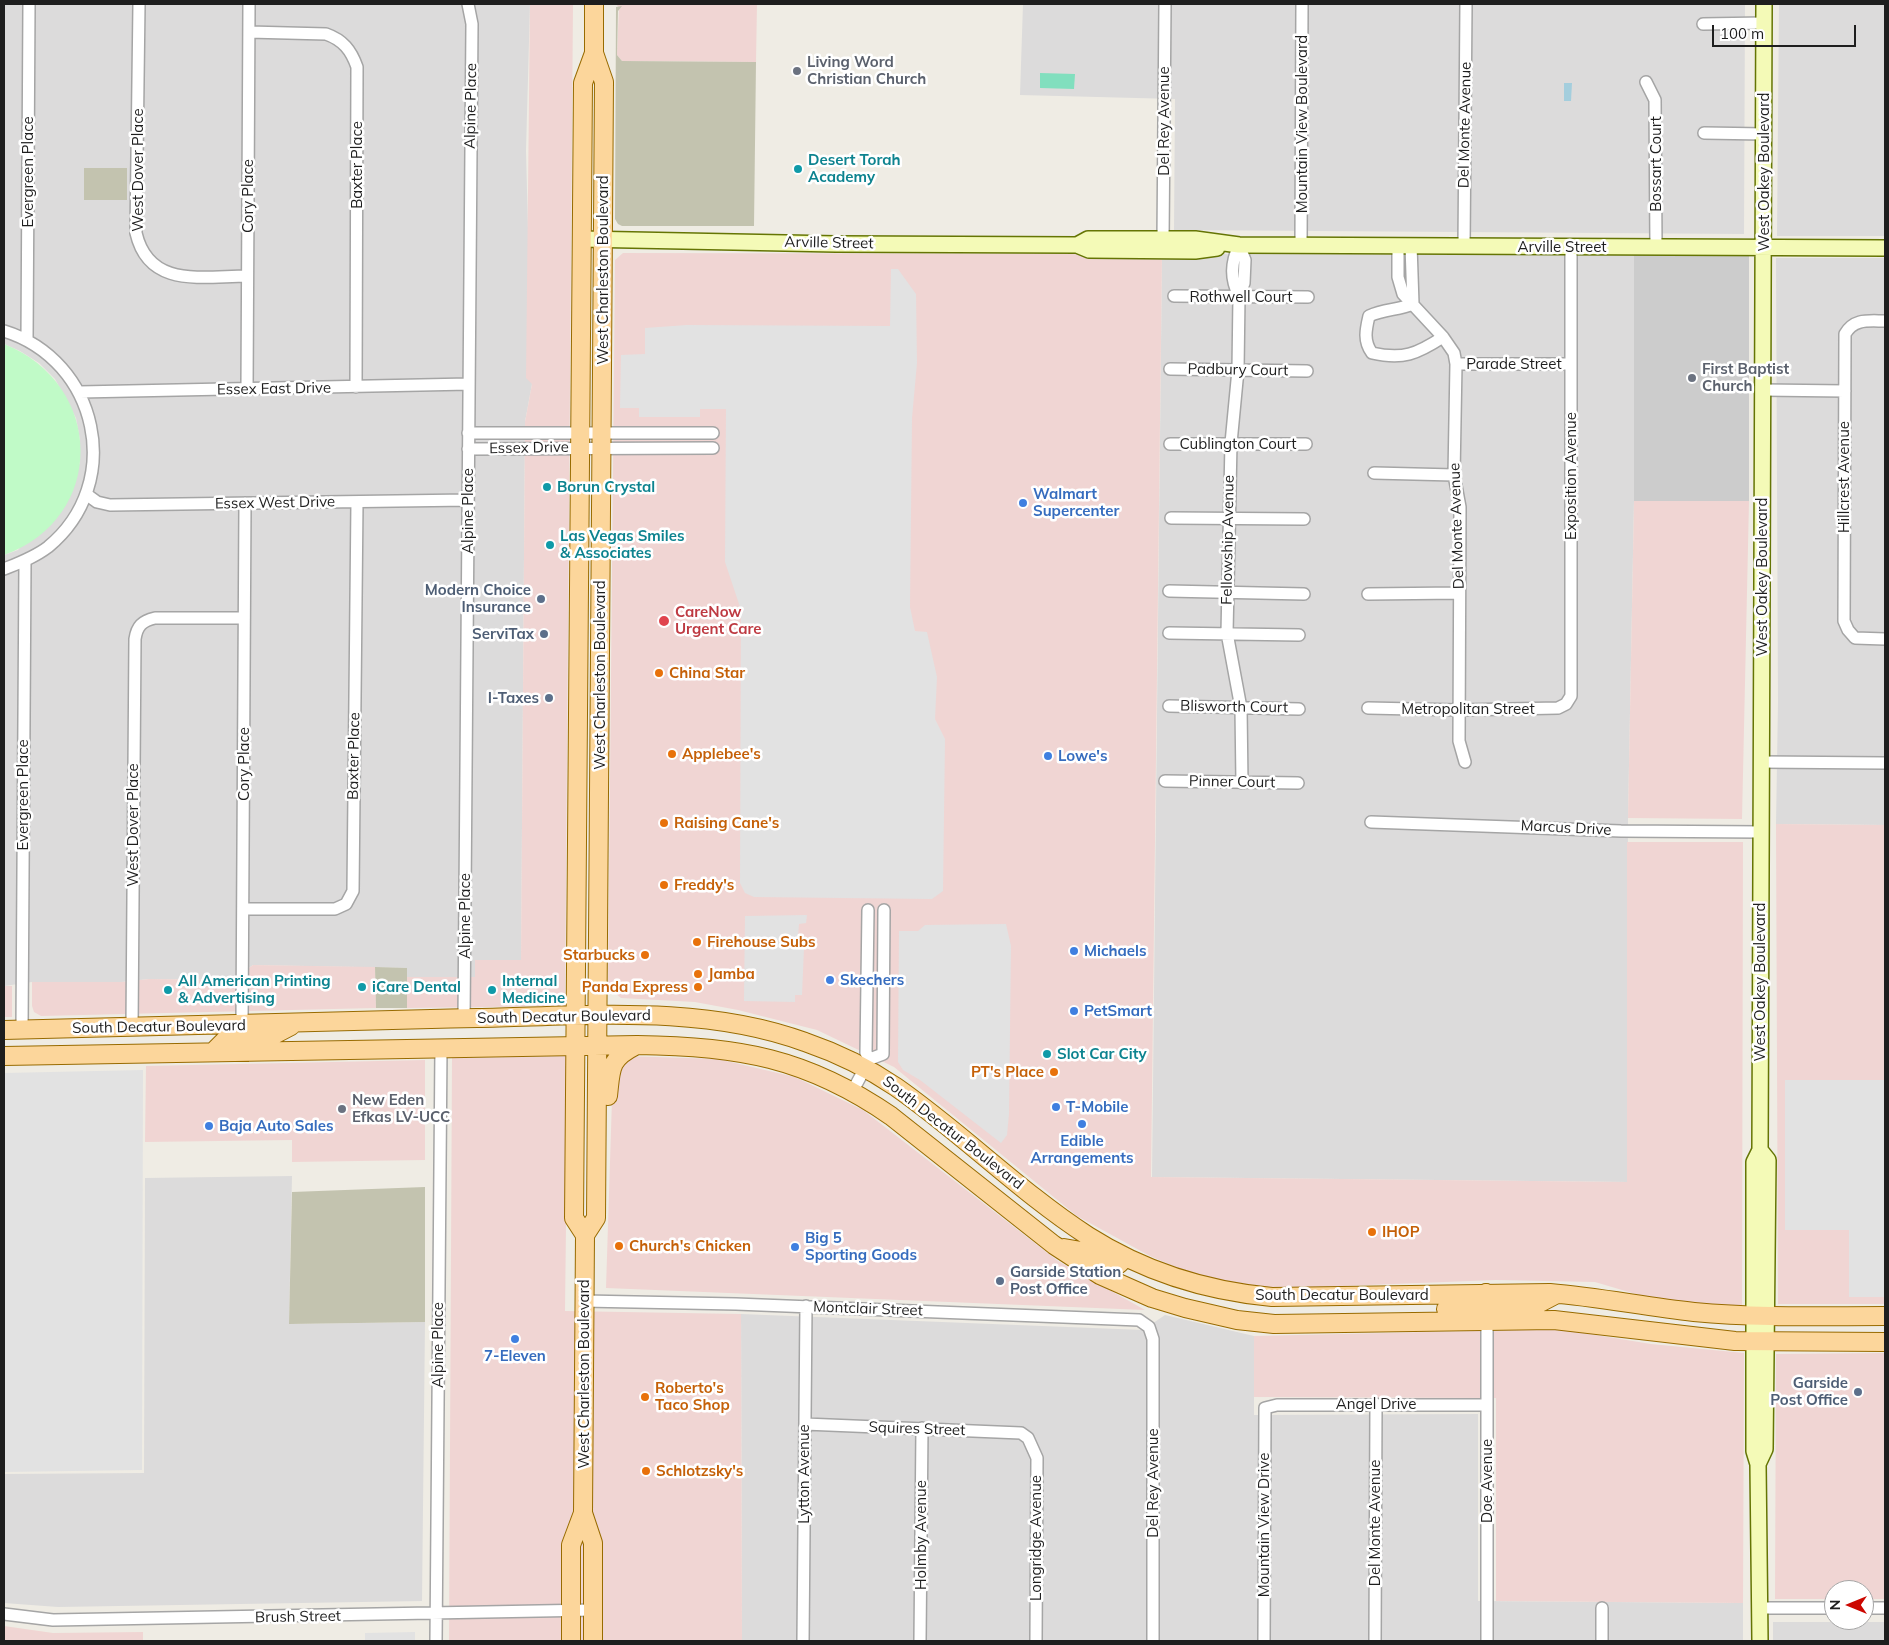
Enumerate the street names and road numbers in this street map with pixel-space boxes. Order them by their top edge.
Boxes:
street label: Mountain View Boulevard [1293,35,1311,213]
street label: Del Monte Avenue [1455,62,1475,188]
street label: Alpine Place [461,63,481,149]
street label: Del Rey Avenue [1155,66,1173,176]
street label: West Oakey Boulevard [1755,93,1773,251]
street label: West Dover Place [129,108,147,232]
street label: Evergreen Place [19,116,37,228]
street label: Bossart Court [1647,116,1665,212]
street label: Baxter Place [348,121,366,209]
street label: Cory Place [239,159,257,233]
street label: West Charleston Boulevard [594,175,612,365]
street label: Arville Street [784,233,874,253]
street label: Arville Street [1517,238,1607,256]
street label: Rothwell Court [1190,288,1292,306]
street label: Parade Street [1466,355,1562,373]
street label: Padbury Court [1187,360,1289,380]
street label: Essex East Drive [217,379,331,399]
street label: Exposition Avenue [1562,412,1580,540]
street label: Hillcrest Avenue [1835,421,1853,533]
street label: Cublington Court [1179,435,1297,453]
street label: Essex Drive [489,438,569,458]
street label: Del Monte Avenue [1446,462,1468,590]
street label: Alpine Place [459,468,477,554]
street label: Fellowship Avenue [1218,475,1238,605]
street label: Essex West Drive [215,493,335,513]
street label: West Oakey Boulevard [1753,498,1771,656]
street label: West Charleston Boulevard [591,580,609,770]
street label: Blisworth Court [1180,697,1288,717]
street label: Metropolitan Street [1401,700,1535,718]
street label: Baxter Place [344,712,364,800]
street label: Cory Place [235,727,253,801]
street label: Evergreen Place [14,739,32,851]
street label: West Dover Place [124,763,142,887]
street label: Pinner Court [1189,772,1275,792]
street label: Marcus Drive [1520,817,1612,839]
street label: Alpine Place [456,873,474,959]
street label: West Oakey Boulevard [1751,903,1769,1061]
street label: South Decatur Boulevard [477,1006,651,1028]
street label: South Decatur Boulevard [72,1016,246,1038]
street label: South Decatur Boulevard [879,1072,1027,1194]
street label: West Charleston Boulevard [575,1279,593,1469]
street label: South Decatur Boulevard [1255,1286,1429,1304]
street label: Montclair Street [813,1298,923,1320]
street label: Alpine Place [429,1302,447,1388]
street label: Angel Drive [1336,1395,1416,1413]
street label: Squires Street [868,1418,966,1440]
street label: Lytton Avenue [795,1424,813,1524]
street label: Del Rey Avenue [1144,1428,1162,1538]
street label: Doe Avenue [1478,1439,1496,1523]
street label: Mountain View Drive [1255,1453,1273,1597]
street label: Del Monte Avenue [1366,1460,1384,1586]
street label: Longridge Avenue [1027,1475,1045,1601]
street label: Holmby Avenue [912,1480,930,1590]
street label: Brush Street [255,1607,341,1627]

